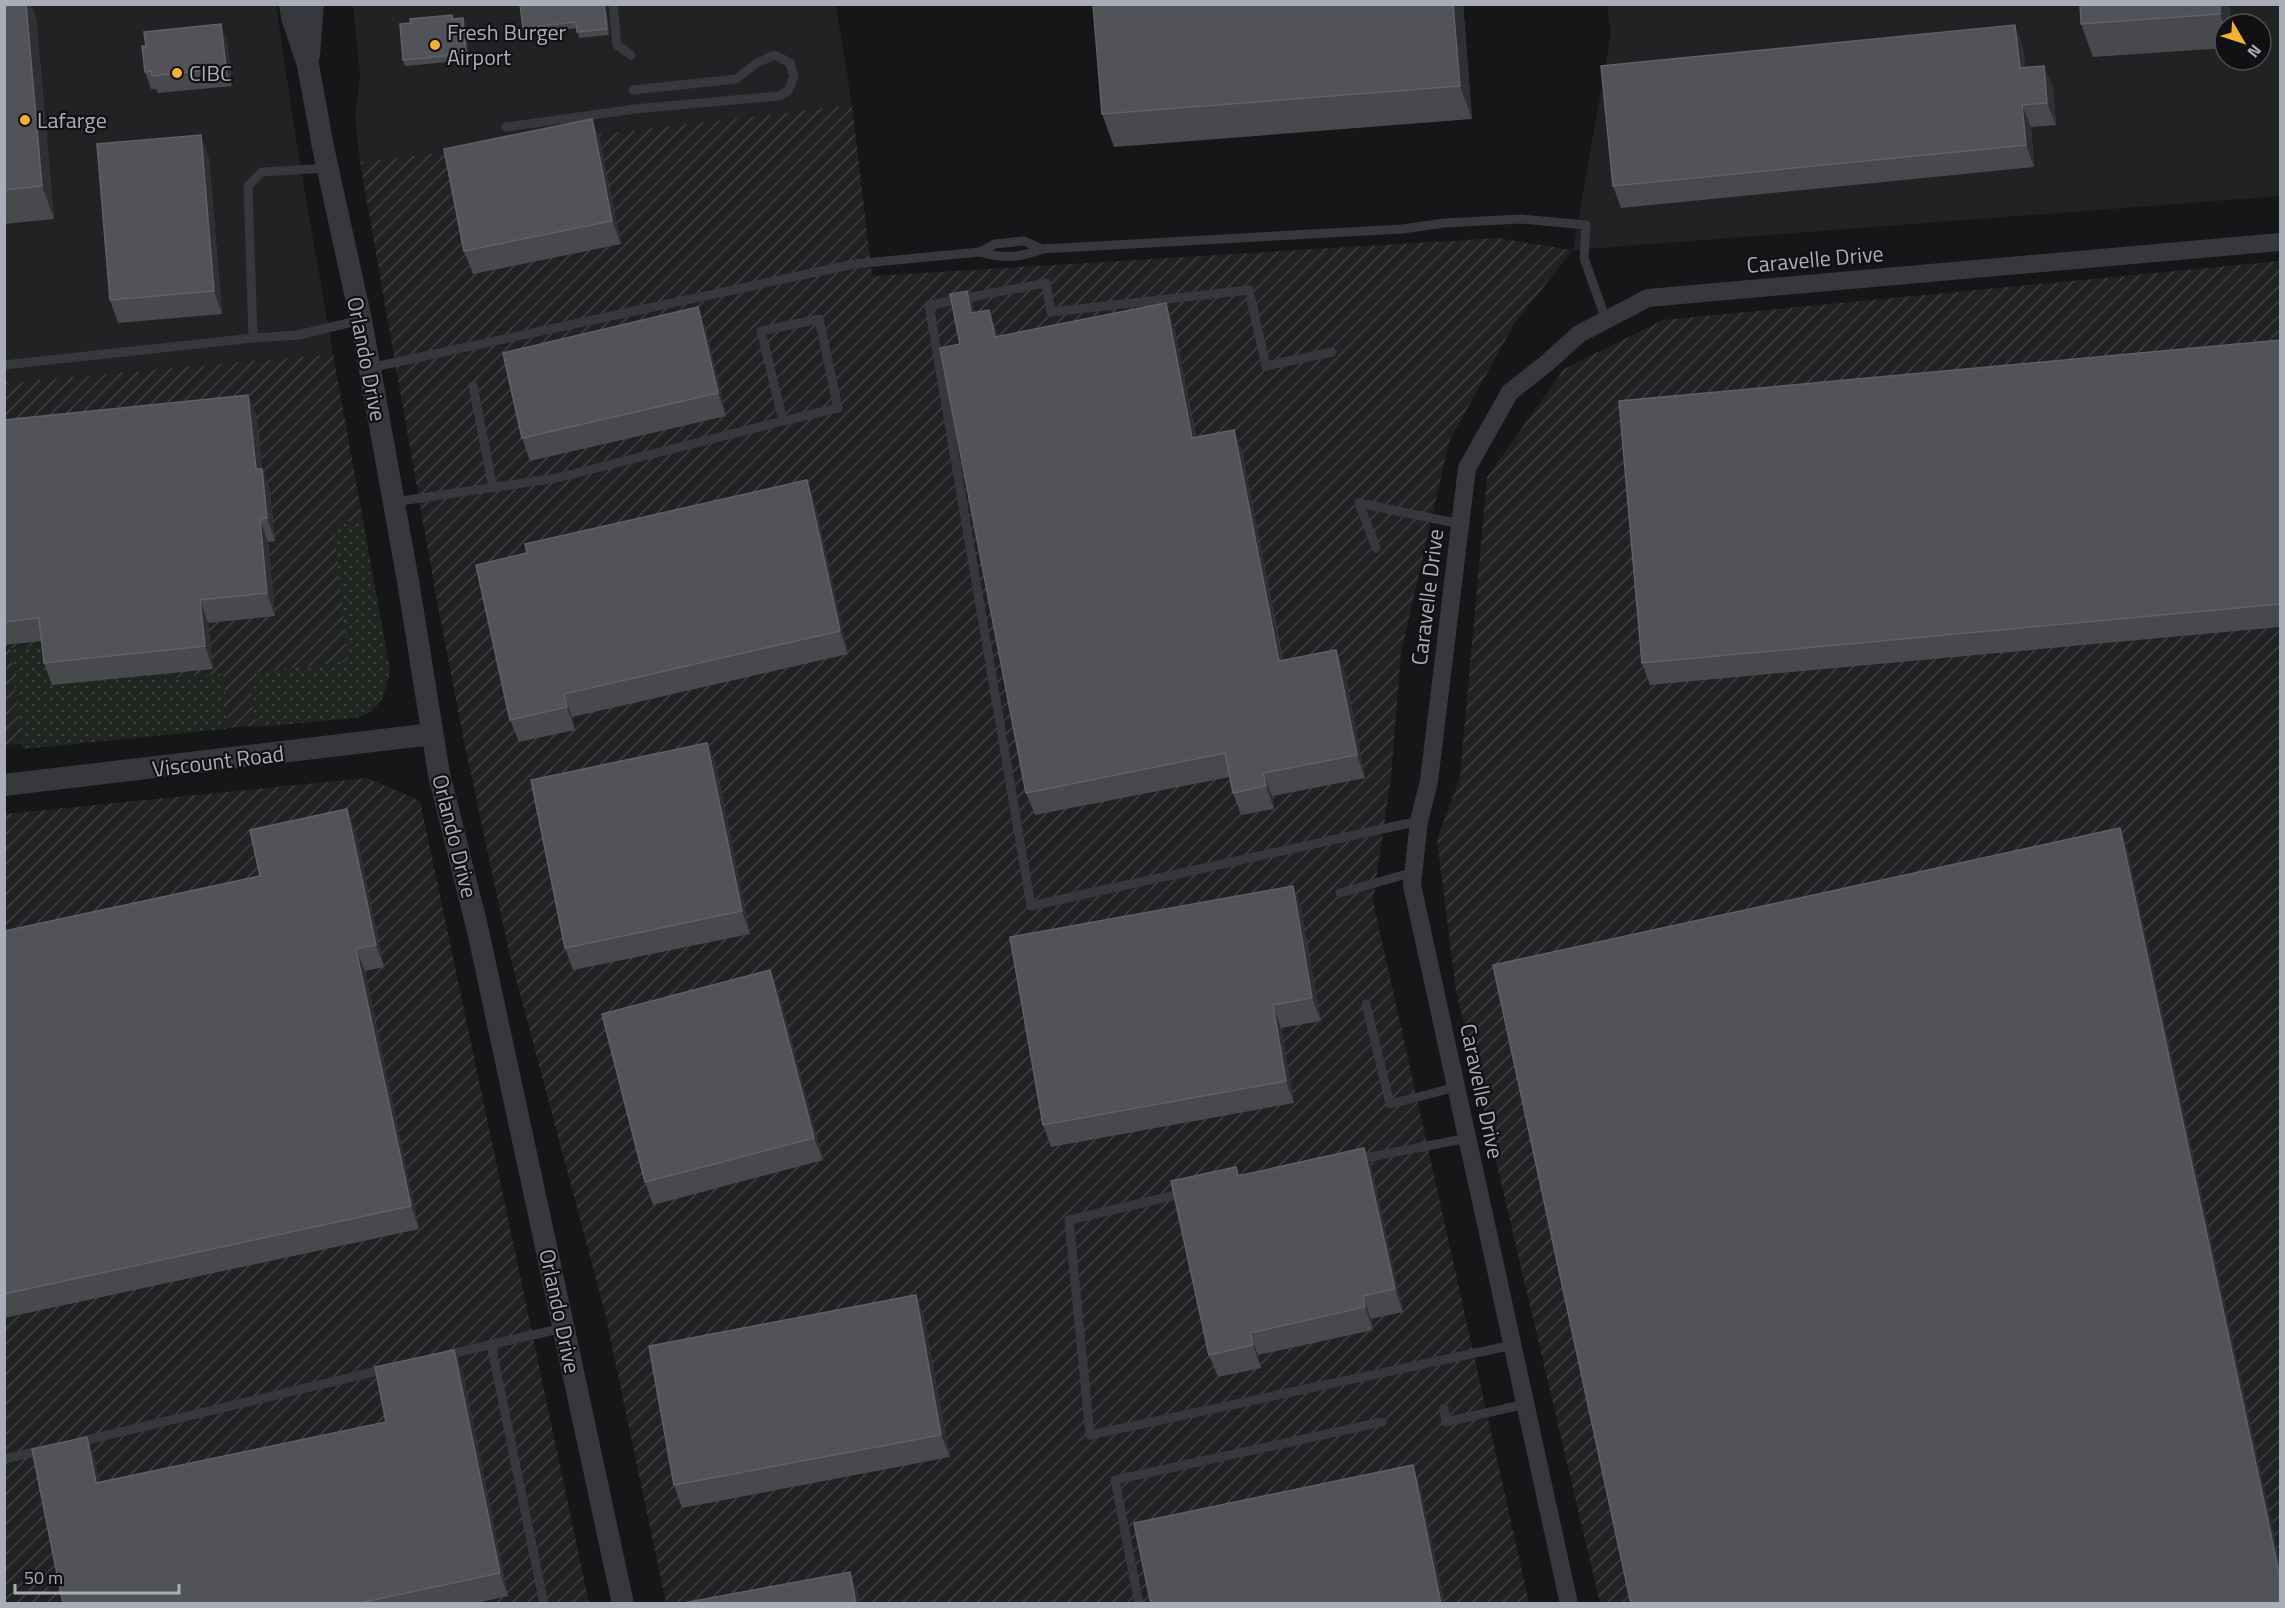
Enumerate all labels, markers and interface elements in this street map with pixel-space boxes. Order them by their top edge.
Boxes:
north arrow [2213,12,2273,72]
place label: Fresh Burger Airport [447,15,567,74]
marker: Fresh Burger Airport [428,38,442,52]
text: N [2242,40,2267,63]
place label: CIBC [189,56,232,90]
marker: CIBC [170,66,184,80]
place label: Lafarge [37,103,107,137]
marker: Lafarge [18,113,32,127]
street label: Caravelle Drive [1745,236,1885,282]
street label: Orlando Drive [338,294,396,424]
street label: Caravelle Drive [1402,527,1452,667]
street label: Viscount Road [150,736,286,786]
street label: Orlando Drive [423,771,487,901]
street label: Caravelle Drive [1451,1020,1513,1162]
street label: Orlando Drive [530,1246,590,1376]
scale bar [15,1557,178,1595]
text: 50 m [24,1564,63,1591]

